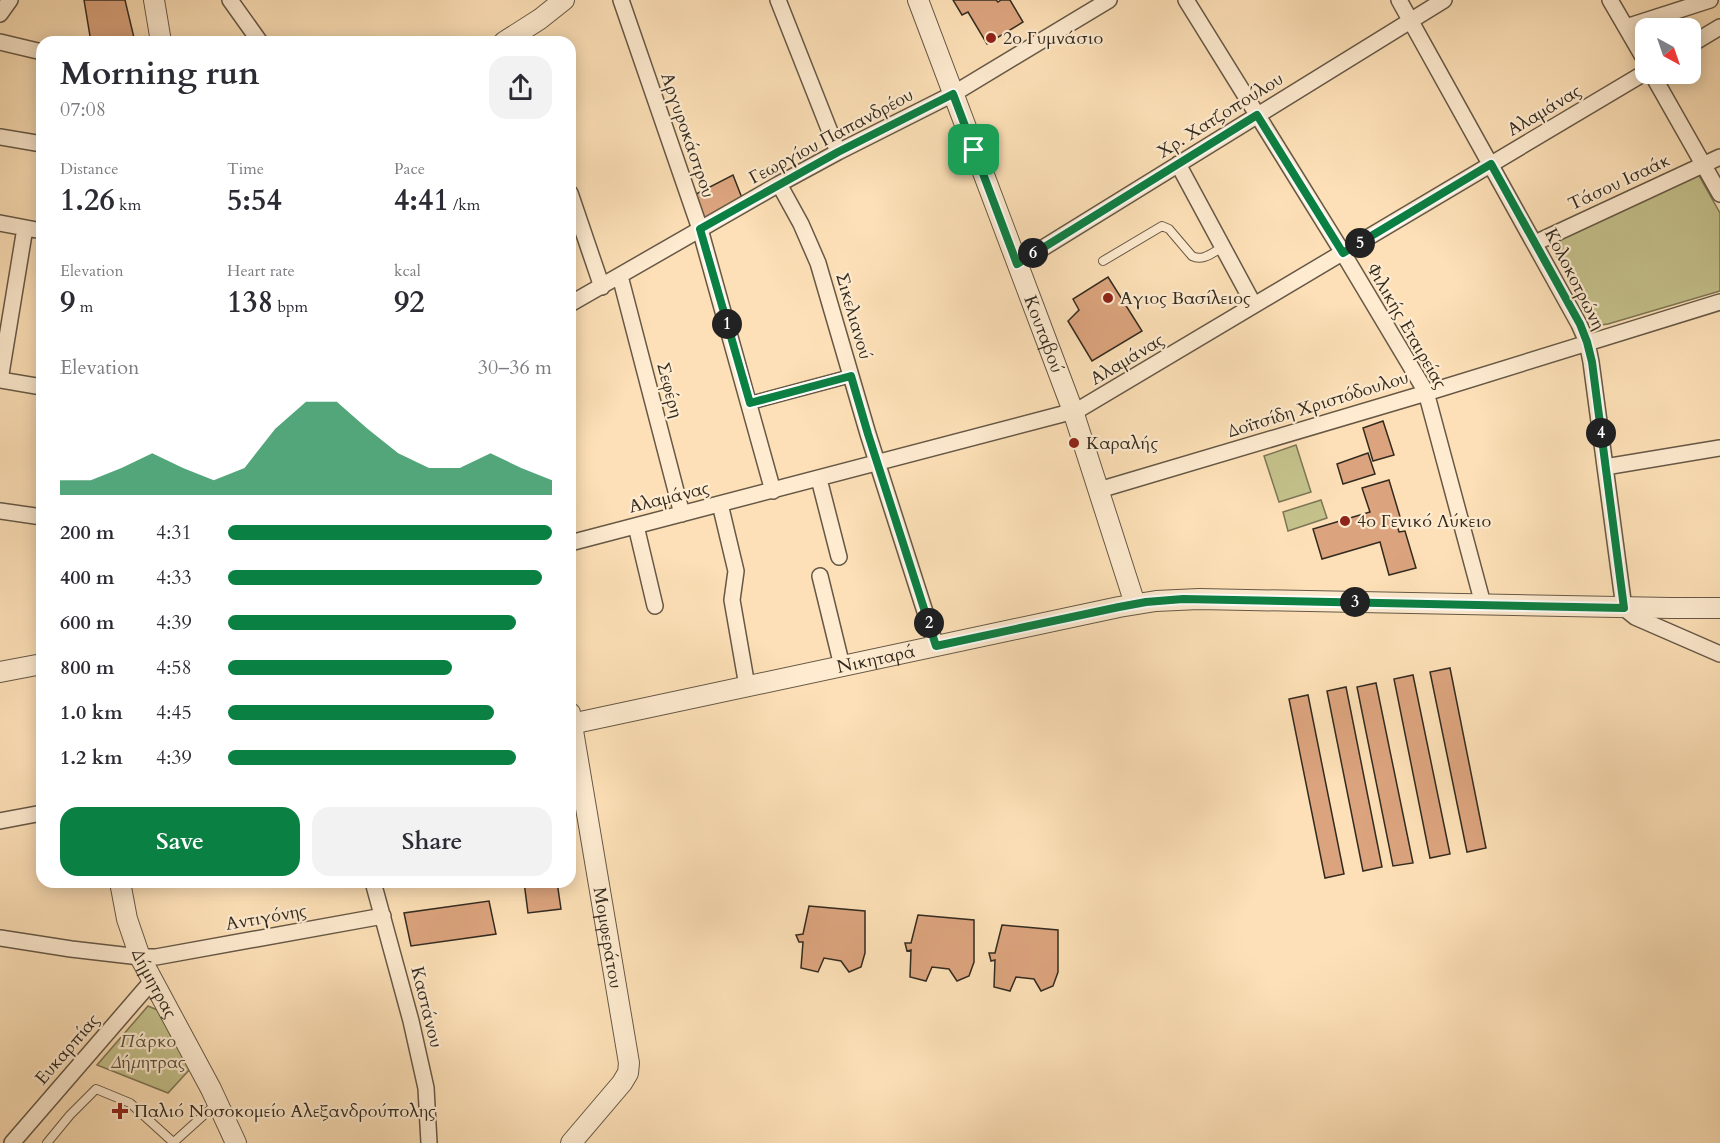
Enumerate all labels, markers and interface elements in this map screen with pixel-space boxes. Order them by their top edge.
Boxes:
north arrow [1635,18,1701,84]
map controls [1635,18,1701,84]
place label: 2ο Γυμνάσιο [1003,26,1103,51]
marker: 2ο Γυμνάσιο [984,31,998,45]
text: Morning run [60,51,260,96]
button: share [489,56,552,119]
street label: Χρ. Χατζοπούλου [1152,67,1288,164]
street label: Αργυροκάστρου [654,69,721,201]
street label: Αλαμάνας [1503,78,1586,142]
street label: Γεωργίου Παπανδρέου [745,82,918,190]
text: 07:08 [60,96,106,123]
pin [948,124,999,175]
icon: arrive [957,133,990,166]
street label: Τάσου Ισαάκ [1564,148,1674,217]
text: Distance [60,158,118,180]
text: Time [227,158,264,180]
text: Pace [394,158,425,180]
text: 1.26 [60,180,115,221]
text: 5:54 [227,180,282,221]
text: 4:41 [394,180,449,221]
text: km [115,194,141,216]
text: /km [449,194,480,216]
street label: Κολοκοτρώνη [1538,224,1611,334]
pin: 5 [1345,228,1375,258]
text: 5 [1356,232,1364,254]
pin: 6 [1018,238,1048,268]
text: 6 [1029,242,1037,264]
street label: Φιλικής Εταιρείας [1360,259,1453,394]
text: Elevation [60,260,124,282]
text: Heart rate [227,260,295,282]
text: kcal [394,260,421,282]
street label: Σικελιανού [829,270,878,362]
text: 9 [60,282,75,323]
text: 138 [227,282,273,323]
text: 92 [394,282,425,323]
place label: Αγιος Βασίλειος [1120,286,1251,311]
marker: Αγιος Βασίλειος [1101,291,1115,305]
street label: Κουταβού [1018,292,1070,377]
text: m [75,296,93,318]
text: bpm [273,296,308,318]
pin: 1 [712,309,742,339]
text: 1 [723,313,731,335]
street label: Αλαμάνας [1086,327,1169,391]
text: Elevation [60,354,139,381]
text: 30–36 m [478,354,552,381]
street label: Σεφέρη [650,360,689,421]
street label: Δοϊτσίδη Χριστόδουλου [1225,365,1412,444]
pin: 4 [1586,418,1616,448]
text: 4 [1597,422,1605,444]
place label: Καραλής [1086,431,1158,456]
marker: Καραλής [1067,436,1081,450]
street label: Αλαμάνας [626,475,712,520]
place label: 4ο Γενικό Λύκειο [1357,509,1491,534]
marker: 4ο Γενικό Λύκειο [1338,514,1352,528]
text: 200 m [60,519,115,546]
text: 4:31 [156,519,192,546]
text: 400 m [60,564,115,591]
text: 4:33 [156,564,192,591]
pin: 3 [1340,587,1370,617]
text: 3 [1351,591,1359,613]
pin: 2 [914,608,944,638]
text: 600 m [60,609,115,636]
text: 4:39 [156,609,192,636]
text: 2 [925,612,933,634]
street label: Νικηταρά [834,639,918,680]
text: 800 m [60,654,115,681]
text: 4:58 [156,654,192,681]
text: 1.0 km [60,699,123,726]
text: 4:45 [156,699,192,726]
text: 1.2 km [60,744,123,771]
text: 4:39 [156,744,192,771]
button: Save [60,807,300,876]
button: Share [312,807,552,876]
street label: Μομφεράτου [587,885,628,991]
street label: Αντιγόνης [224,898,309,937]
street label: Δήμητρας [125,946,183,1023]
street label: Καστάνου [404,964,449,1050]
street label: Ευκαρπίας [29,1008,105,1090]
park label: Πάρκο Δήμητρας [110,1029,186,1075]
place label: Παλιό Νοσοκομείο Αλεξανδρούπολης [134,1099,436,1124]
marker: Παλιό Νοσοκομείο Αλεξανδρούπολης [111,1102,129,1120]

